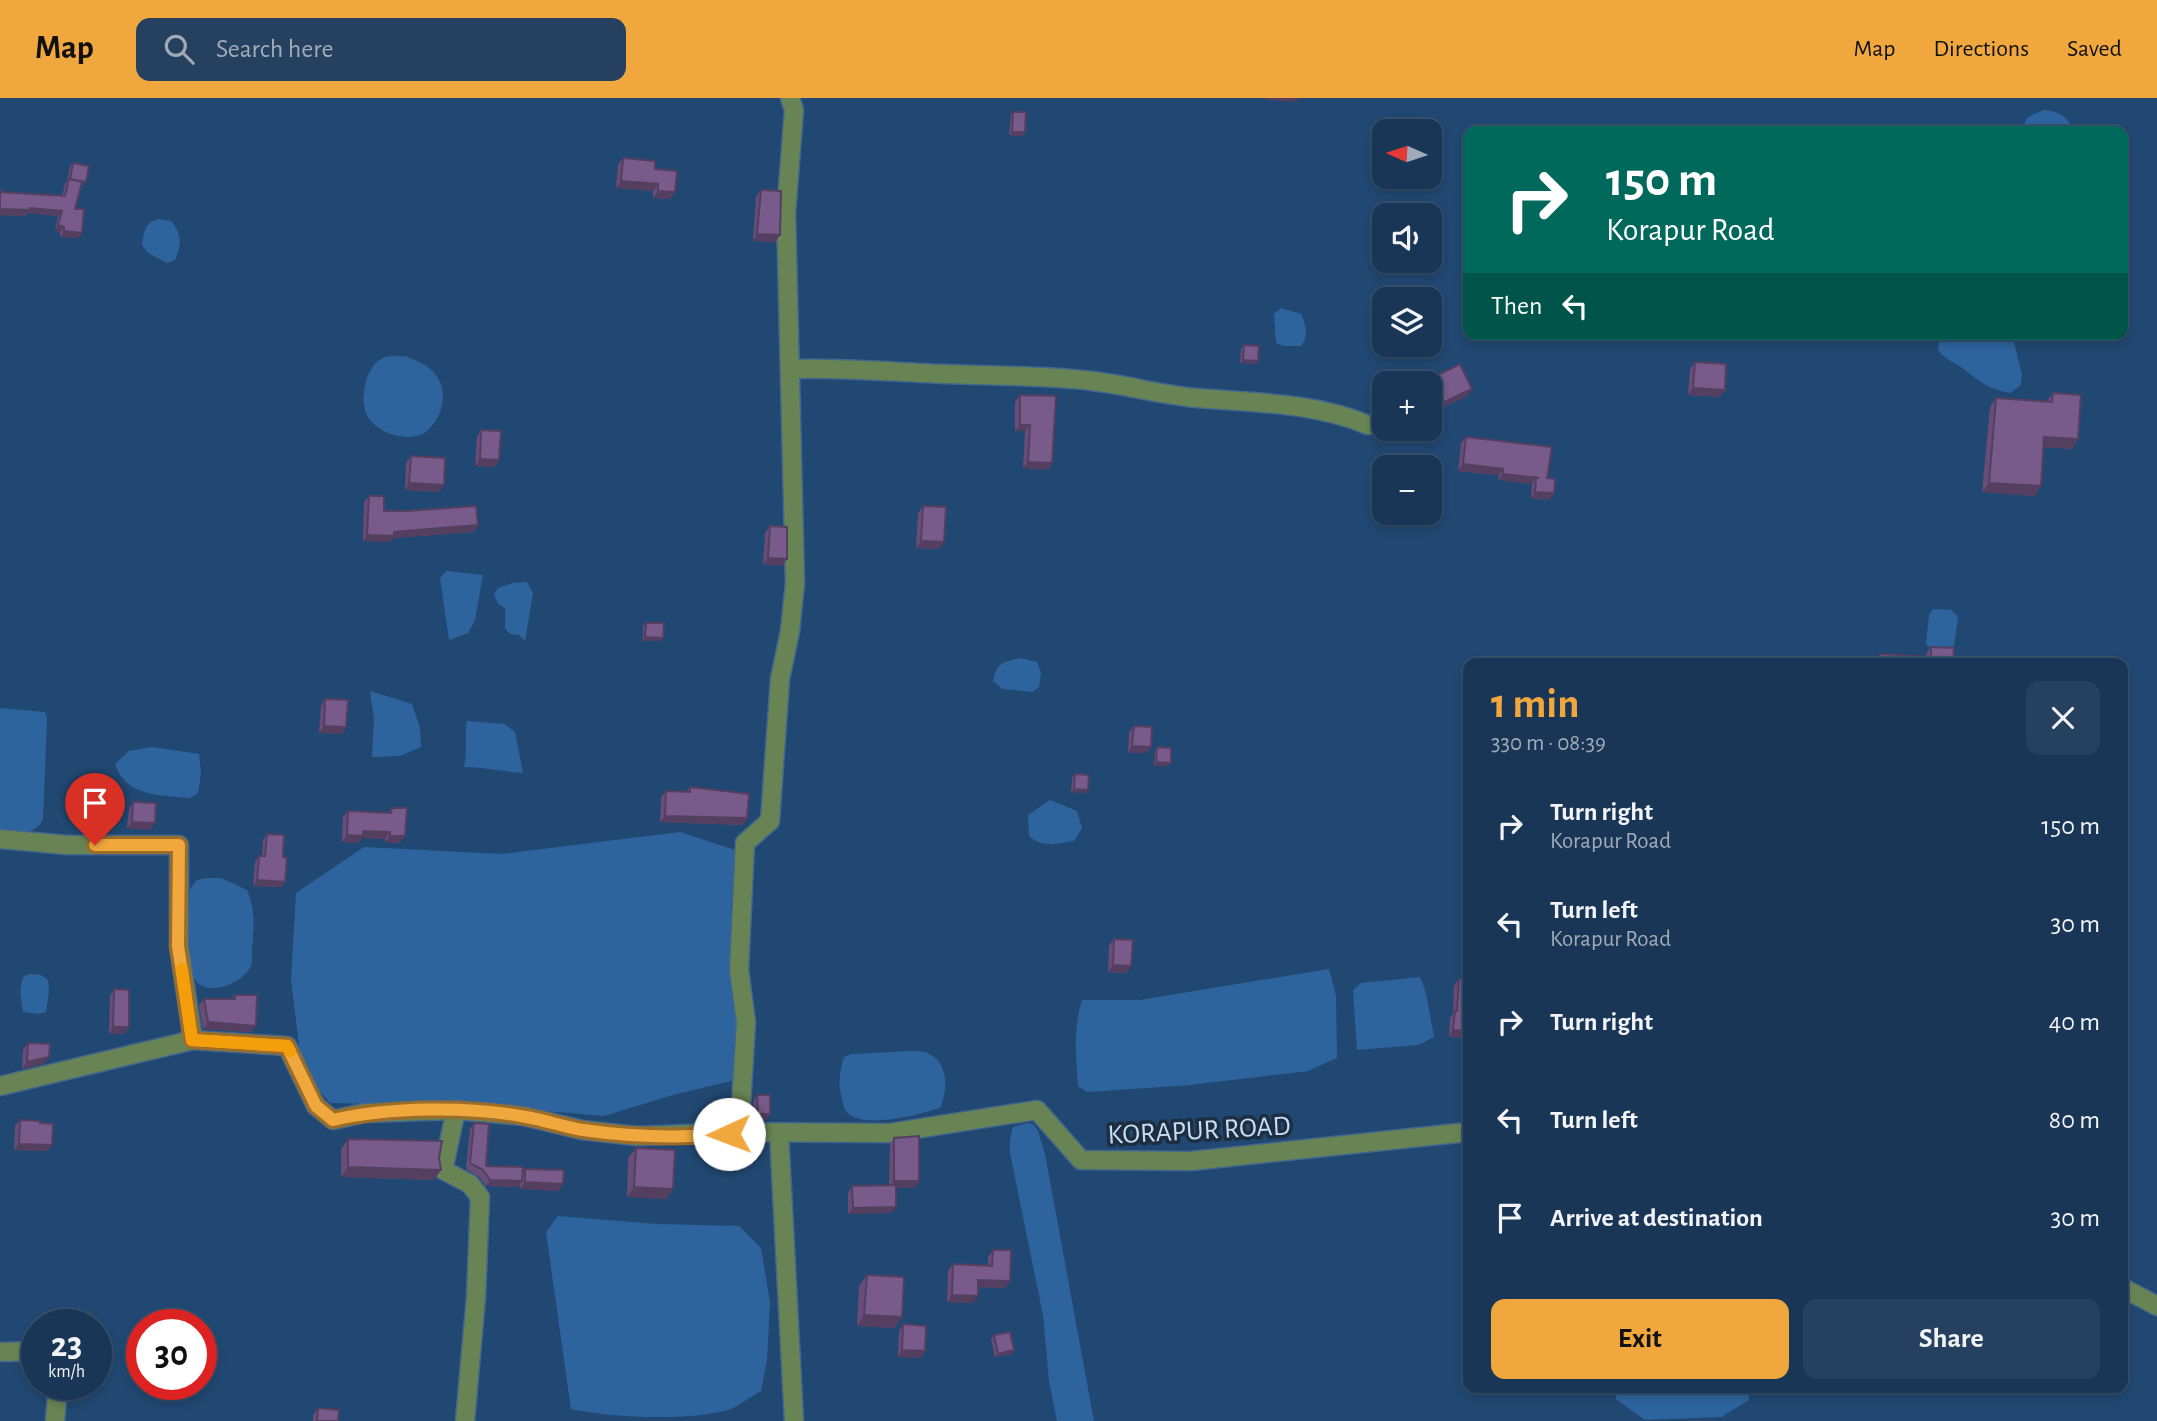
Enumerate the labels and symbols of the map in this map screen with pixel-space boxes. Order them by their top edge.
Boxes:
north arrow [1372,119,1442,189]
pin [65,773,125,845]
position arrow [692,1097,766,1171]
street label: KORAPUR ROAD [1107,1112,1291,1150]
speed limit sign: 30 [126,1309,217,1400]

